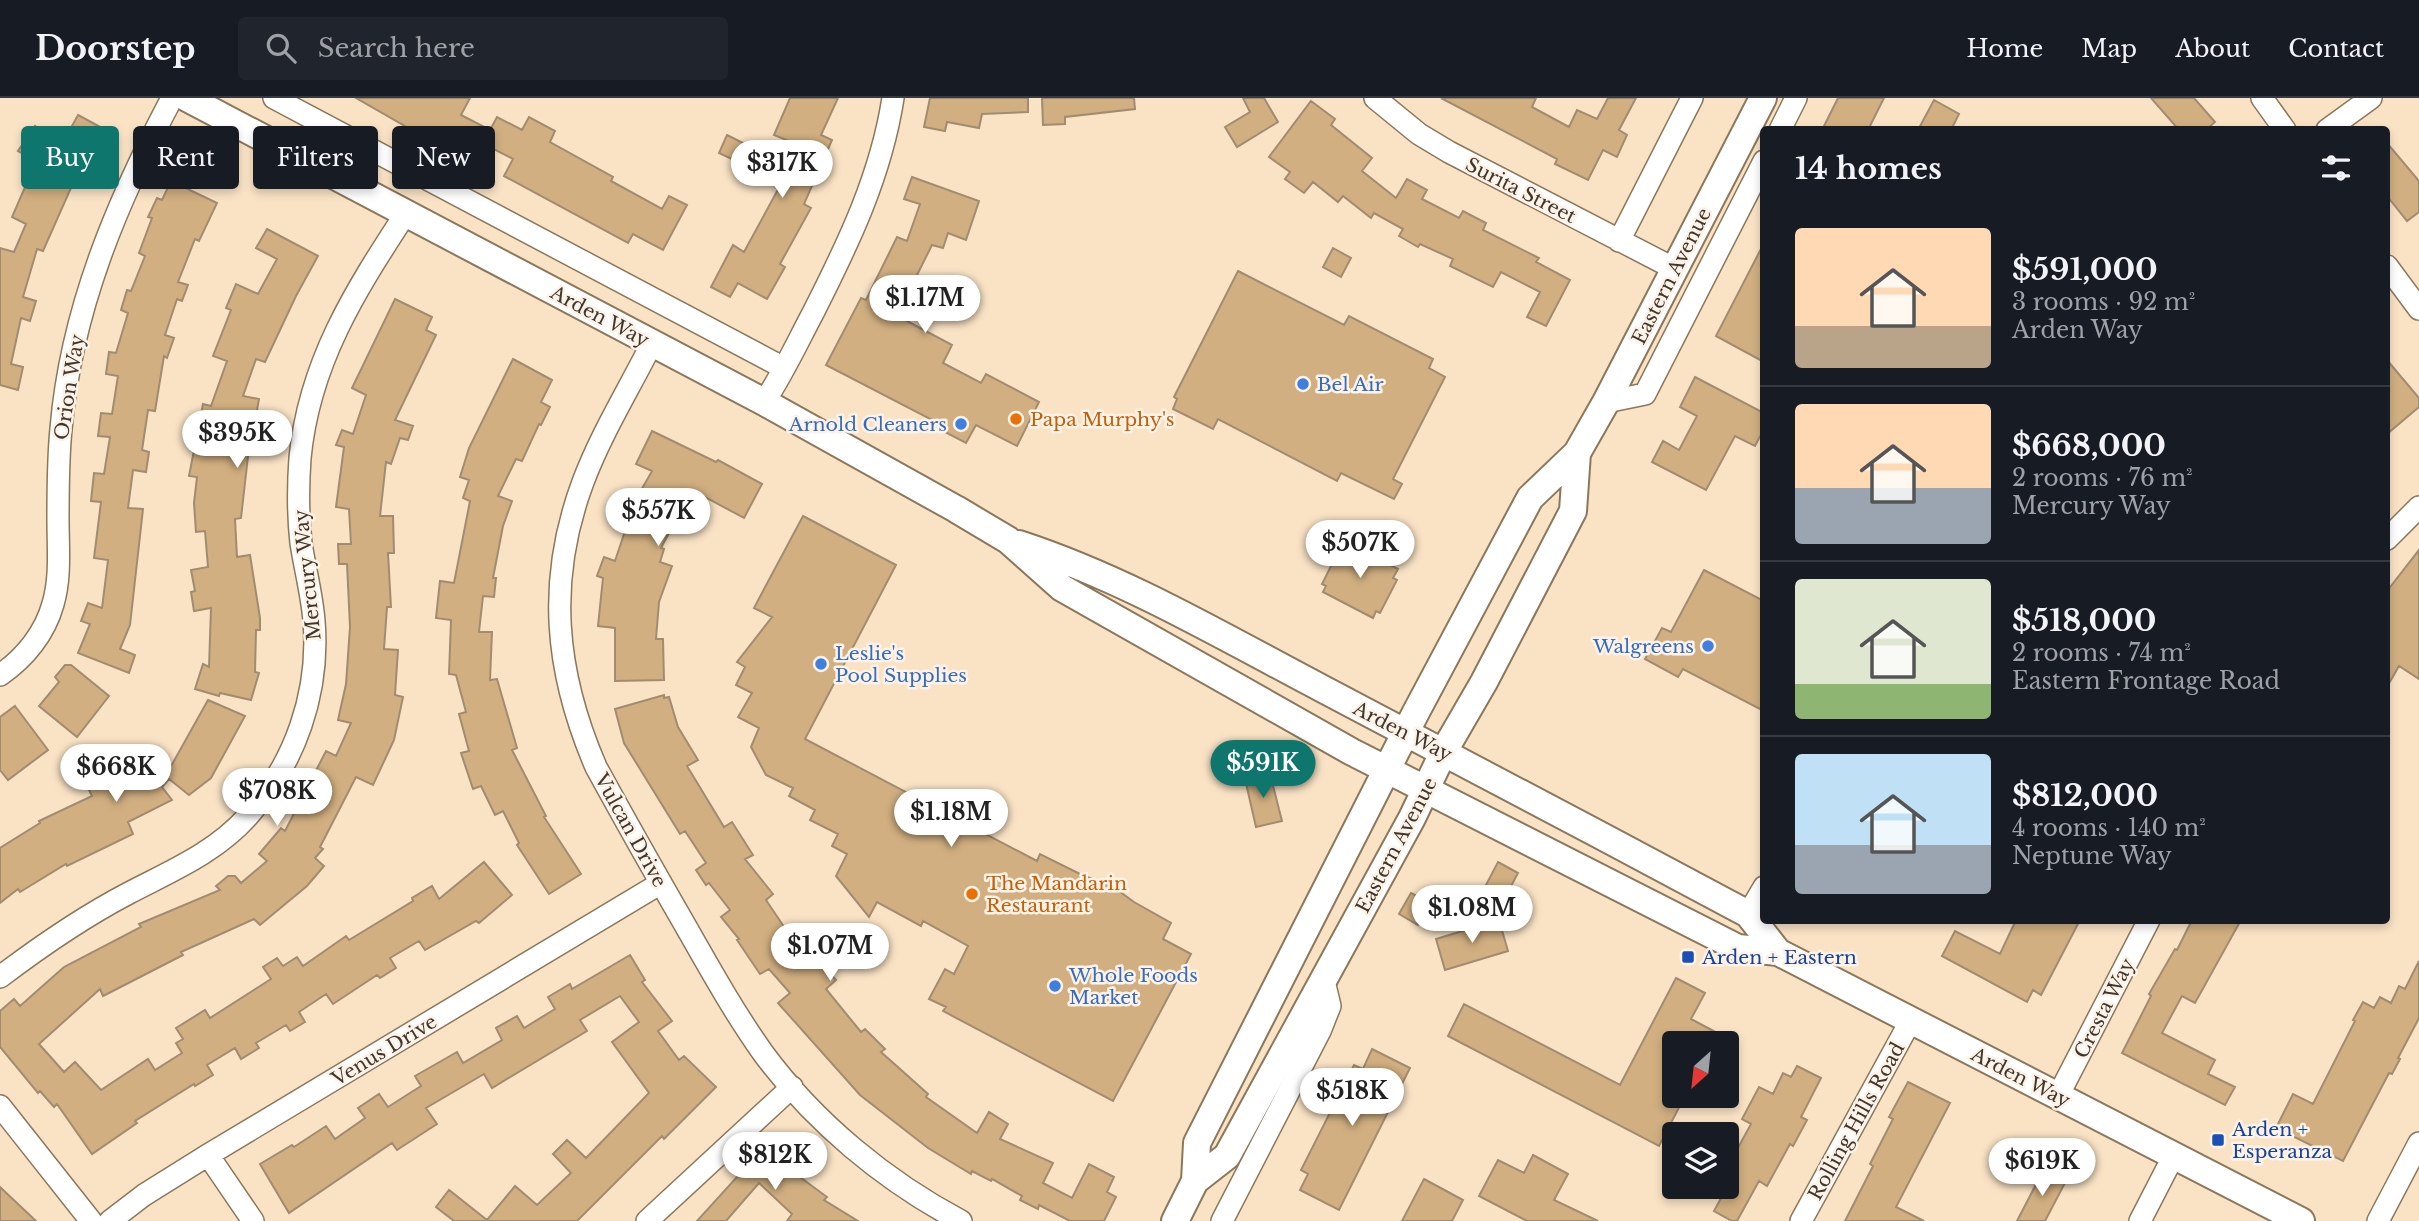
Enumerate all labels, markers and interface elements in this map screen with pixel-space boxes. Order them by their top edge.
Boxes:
search box [238,17,728,80]
text: Doorstep [35,28,196,69]
icon: search [262,29,300,67]
text: Search here [318,32,475,64]
text: Home [1967,34,2043,63]
text: Map [2081,34,2137,63]
text: About [2175,34,2250,63]
text: Contact [2288,34,2384,63]
chip: Buy [21,126,119,189]
chip: Rent [133,126,239,189]
chip: Filters [253,126,378,189]
chip: New [392,126,495,189]
pin: $317K [733,140,831,200]
text: $317K [747,149,817,177]
icon: filters [2317,149,2355,187]
text: 14 homes [1795,150,1942,187]
street label: Surita Street [1462,153,1580,228]
street label: Eastern Avenue [1627,204,1716,348]
text: $591,000 [2012,251,2158,288]
icon: home [1851,256,1935,340]
pin: $1.17M [868,275,982,335]
street label: Arden Way [546,280,653,352]
text: $1.17M [885,284,965,312]
text: 3 rooms · 92 m² [2012,288,2195,316]
text: Arden Way [2012,316,2143,344]
street label: Orion Way [50,333,89,442]
place label: Bel Air [1317,373,1384,396]
marker: Bel Air [1295,376,1311,392]
place label: Papa Murphy's [1030,408,1174,431]
pin: $395K [188,410,286,470]
marker: Papa Murphy's [1008,411,1024,427]
place label: Arnold Cleaners [788,413,947,436]
marker: Arnold Cleaners [953,416,969,432]
text: $395K [198,419,276,447]
text: $668,000 [2012,427,2166,464]
icon: home [1851,432,1935,516]
text: 2 rooms · 76 m² [2012,464,2193,492]
pin: $557K [609,489,707,548]
text: Mercury Way [2012,492,2171,520]
text: $557K [621,497,695,525]
street label: Mercury Way [289,509,326,641]
pin: $507K [1311,520,1409,580]
text: $507K [1322,529,1398,557]
text: $518,000 [2012,602,2157,639]
icon: home [1851,607,1935,691]
place label: Walgreens [1592,635,1694,658]
marker: Walgreens [1700,638,1716,654]
text: 2 rooms · 74 m² [2012,639,2191,667]
place label: Leslie's Pool Supplies [835,642,967,687]
marker: Leslie's Pool Supplies [813,656,829,672]
text: Eastern Frontage Road [2012,667,2280,695]
street label: Arden Way [1349,696,1456,766]
pin: $591K [1214,740,1312,800]
pin: $668K [67,744,165,804]
text: $591K [1227,749,1299,777]
text: $668K [76,753,156,781]
pin: $708K [228,768,326,828]
street label: Vulcan Drive [589,768,671,891]
street label: Eastern Avenue [1351,774,1442,917]
text: $708K [238,777,316,805]
text: $812,000 [2012,777,2158,814]
icon: home [1851,782,1935,866]
pin: $1.18M [894,790,1008,849]
text: $1.18M [910,798,992,826]
text: 4 rooms · 140 m² [2012,814,2206,842]
text: Neptune Way [2012,842,2172,870]
place label: The Mandarin Restaurant [986,872,1127,917]
marker: The Mandarin Restaurant [964,886,980,902]
pin: $1.08M [1415,886,1529,945]
text: $1.08M [1428,894,1516,922]
pin: $1.07M [773,924,887,983]
text: $1.07M [787,932,873,960]
place label: Arden + Eastern [1701,946,1857,969]
marker: Arden + Eastern [1680,949,1696,965]
street label: Cresta Way [2070,955,2139,1062]
place label: Whole Foods Market [1068,964,1198,1009]
marker: Whole Foods Market [1047,978,1063,994]
street label: Venus Drive [327,1010,441,1091]
north arrow [1662,1031,1740,1108]
map controls [1662,1031,1739,1199]
street label: Rolling Hills Road [1804,1038,1909,1204]
street label: Arden Way [1967,1042,2074,1112]
pin: $518K [1303,1068,1401,1128]
text: $518K [1316,1077,1388,1105]
place label: Arden + Esperanza [2231,1118,2332,1163]
button: layers [1662,1122,1739,1199]
pin: $812K [726,1132,824,1192]
marker: Arden + Esperanza [2210,1132,2226,1148]
pin: $619K [1993,1138,2091,1198]
text: $812K [738,1141,812,1169]
text: $619K [2005,1147,2079,1175]

